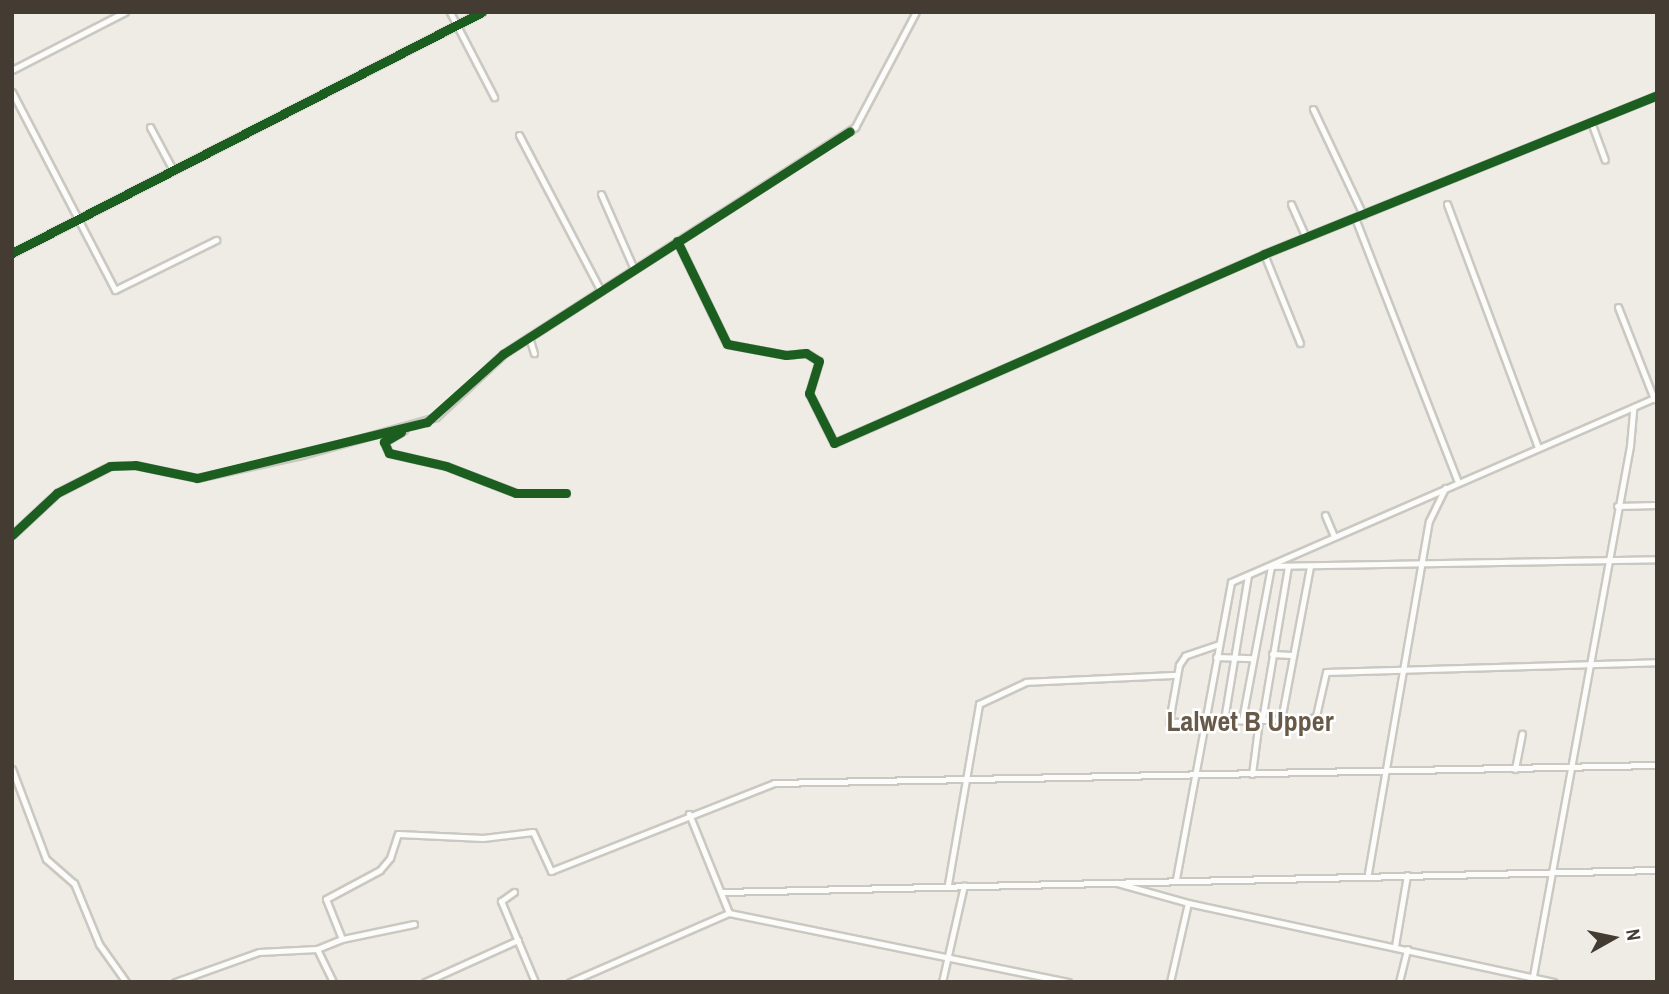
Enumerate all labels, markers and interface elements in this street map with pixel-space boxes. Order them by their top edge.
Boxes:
district label: Lalwet B Upper [1166,704,1334,738]
north arrow [1578,903,1648,973]
text: N [1620,927,1647,942]

